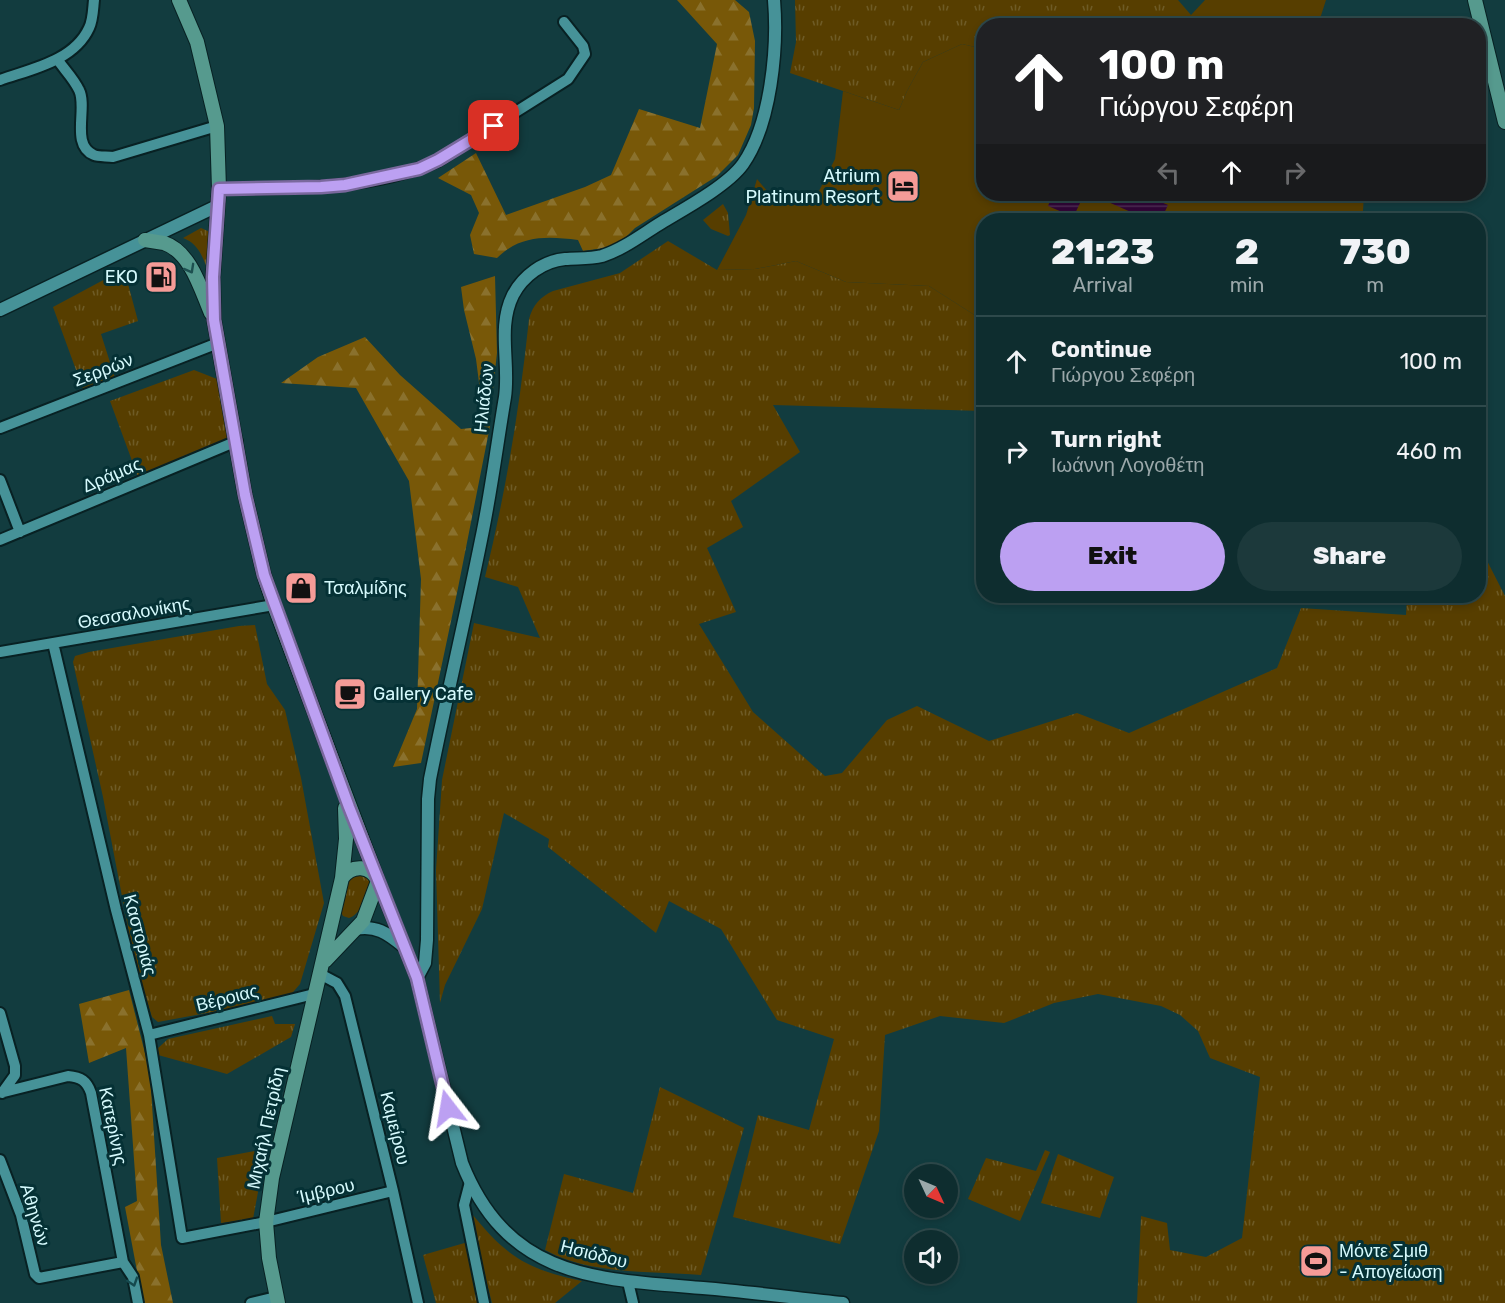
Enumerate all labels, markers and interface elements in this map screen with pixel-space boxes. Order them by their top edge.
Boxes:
text: 100 m [1099,40,1224,90]
icon: ahead [1000,42,1078,120]
text: Γιώργου Σεφέρη [1099,91,1294,123]
pin [468,100,519,151]
icon: arrive [477,109,510,142]
icon: left [1152,156,1185,189]
icon: ahead [1215,156,1248,189]
icon: right [1278,156,1311,189]
place label: Atrium Platinum Resort [746,165,880,208]
hotel icon: Atrium Platinum Resort [885,168,921,204]
text: 21:23 [1051,230,1155,273]
text: 2 [1235,230,1259,273]
text: 730 [1339,230,1411,273]
fuel station icon: EKO [143,259,179,295]
one-way arrow [183,263,194,273]
place label: EKO [105,266,138,288]
text: Arrival [1073,273,1133,297]
text: min [1230,273,1264,297]
text: m [1366,273,1384,297]
text: Continue [1051,336,1152,363]
icon: ahead [1000,345,1033,378]
street label: Σερρών [70,348,136,392]
text: 100 m [1400,348,1462,375]
street label: Ηλιάδων [469,362,499,434]
text: Γιώργου Σεφέρη [1051,363,1195,387]
text: Turn right [1051,426,1161,453]
icon: right [1000,435,1033,468]
text: 460 m [1396,438,1462,465]
street label: Δράμας [79,453,145,497]
text: Ιωάννη Λογοθέτη [1051,453,1204,477]
button: Exit [1000,522,1225,591]
button: Share [1237,522,1462,591]
shop icon: Τσαλμίδης [283,570,319,606]
place label: Τσαλμίδης [324,577,407,599]
street label: Θεσσαλονίκης [76,592,192,634]
cafe icon: Gallery Cafe [332,676,368,712]
place label: Gallery Cafe [373,683,473,705]
street label: Καστοριάς [119,892,162,978]
street label: Βέροιας [194,980,261,1016]
street label: Μιχαήλ Πετρίδη [242,1065,290,1191]
position arrow [416,1076,480,1140]
street label: Κατερίνης [94,1085,132,1167]
street label: Καμείρου [375,1089,415,1167]
north arrow [904,1164,958,1218]
map controls [904,1164,958,1284]
street label: Ίμβρου [294,1174,357,1208]
street label: Αθηνών [15,1181,55,1249]
button: sound [904,1230,958,1284]
street label: Ησιόδου [558,1235,630,1273]
place label: Μόντε Σμιθ - Απογείωση [1339,1240,1443,1283]
sports icon: Μόντε Σμιθ - Απογείωση [1298,1243,1334,1279]
one-way arrow [125,1276,138,1286]

